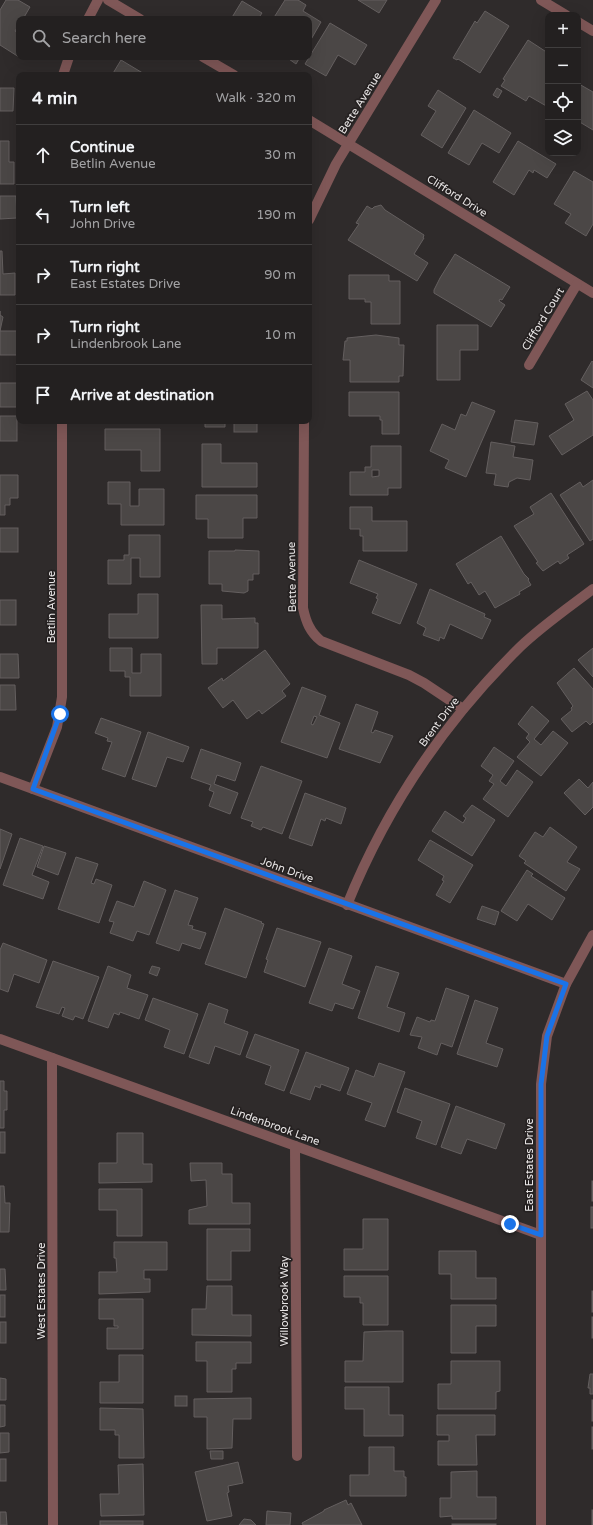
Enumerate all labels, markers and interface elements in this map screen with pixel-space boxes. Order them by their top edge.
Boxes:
map controls [545,12,581,156]
button: + [545,12,581,48]
search box [16,16,312,60]
icon: search [30,27,52,49]
text: Search here [62,29,146,47]
button: − [545,48,581,84]
street label: Bette Avenue [336,70,384,136]
button: locate [545,84,581,120]
text: 4 min [32,88,77,109]
text: Walk · 320 m [216,90,296,106]
button: layers [545,120,581,156]
text: Continue [70,138,134,156]
icon: ahead [32,144,54,166]
text: 30 m [264,147,296,163]
text: Betlin Avenue [70,156,156,172]
street label: Clifford Drive [424,172,490,220]
text: Turn left [70,198,130,216]
icon: left [32,204,54,226]
text: 190 m [256,207,296,223]
text: John Drive [70,216,135,232]
text: Turn right [70,258,140,276]
icon: right [32,264,54,286]
text: 90 m [264,267,296,283]
text: East Estates Drive [70,276,180,292]
street label: Clifford Court [519,285,567,353]
text: Turn right [70,318,140,336]
icon: right [32,324,54,346]
text: 10 m [264,327,296,343]
text: Lindenbrook Lane [70,336,181,352]
icon: arrive [32,384,54,406]
text: Arrive at destination [70,386,214,404]
street label: Bette Avenue [285,542,299,612]
street label: Betlin Avenue [45,571,58,643]
street label: Brent Drive [416,695,462,749]
route start [51,705,69,723]
street label: John Drive [259,854,315,886]
street label: Lindenbrook Lane [228,1104,322,1148]
street label: East Estates Drive [523,1118,536,1212]
route end [501,1215,519,1233]
street label: West Estates Drive [35,1242,48,1340]
street label: Willowbrook Way [278,1256,291,1346]

